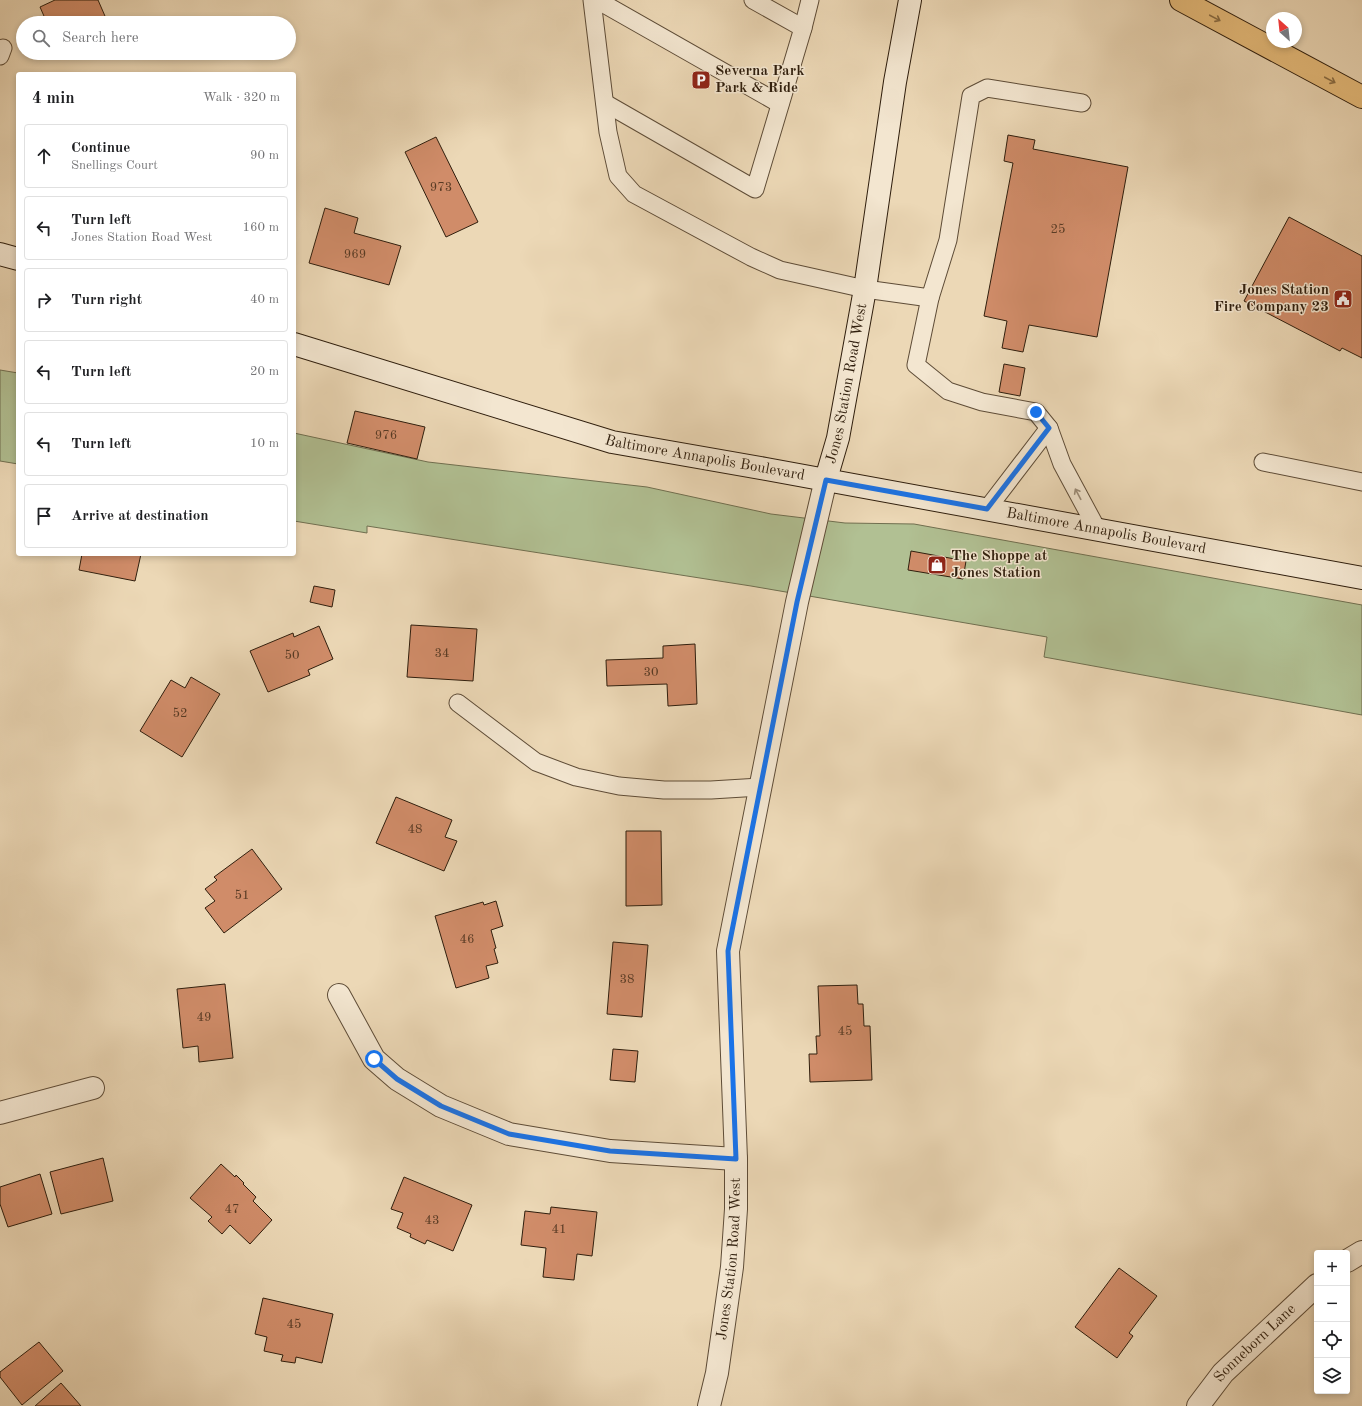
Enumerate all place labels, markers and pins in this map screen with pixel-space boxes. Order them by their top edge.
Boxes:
place label: Severna Park Park & Ride [715,64,805,96]
parking icon: Severna Park Park & Ride [690,69,712,91]
place label: Jones Station Fire Company 23 [1214,283,1329,315]
public building icon: Jones Station Fire Company 23 [1332,288,1354,310]
place label: The Shoppe at Jones Station [951,549,1048,581]
shop icon: The Shoppe at Jones Station [926,554,948,576]

